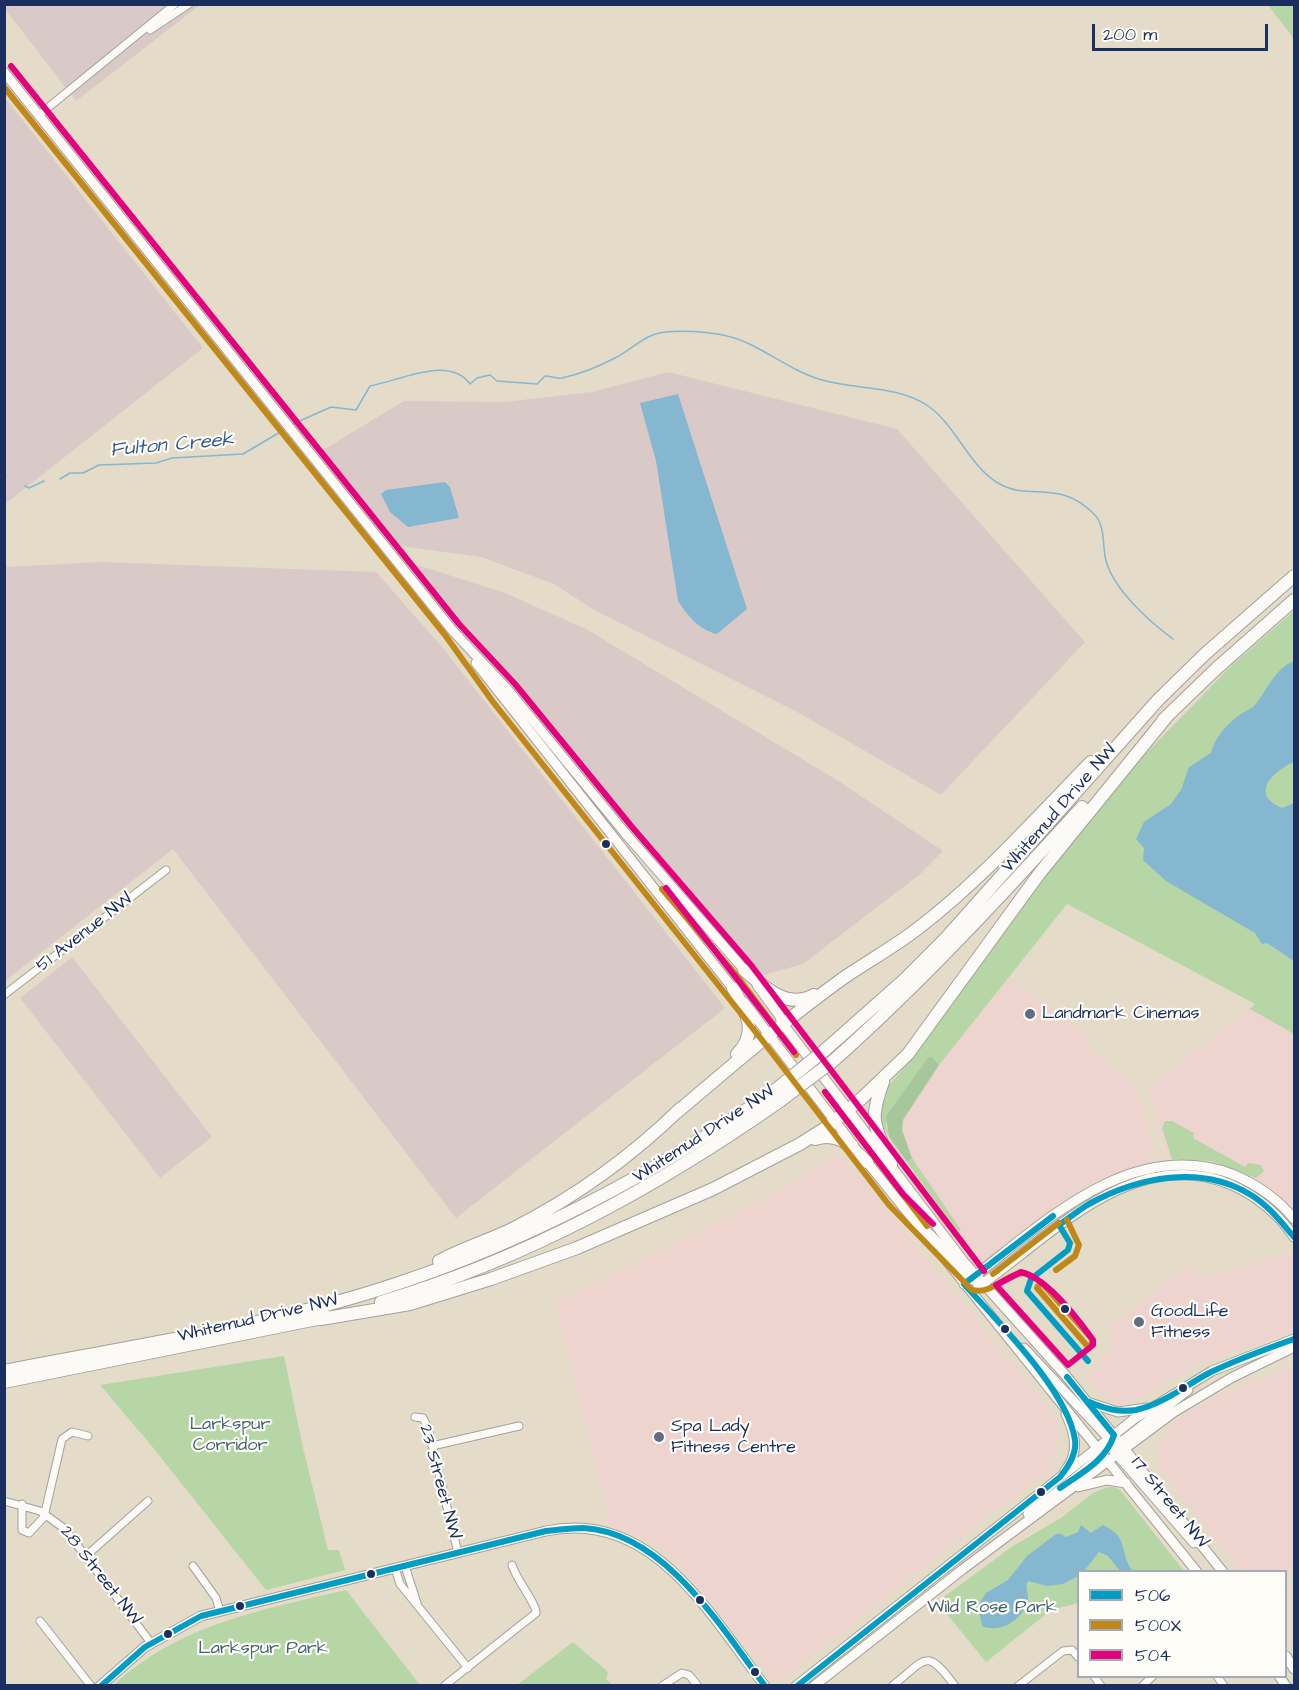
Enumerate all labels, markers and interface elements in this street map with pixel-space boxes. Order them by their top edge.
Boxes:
scale bar [1095,12,1270,50]
text: 200 m [1103,22,1157,47]
water label: Fulton Creek [109,429,235,463]
street label: Whitemud Drive NW [998,740,1122,878]
unlabelled marker [600,838,612,850]
street label: 51 Avenue NW [33,889,137,977]
place label: Landmark Cinemas [1042,1003,1200,1025]
marker: Landmark Cinemas [1023,1007,1037,1021]
street label: Whitemud Drive NW [629,1081,779,1189]
street label: Whitemud Drive NW [176,1290,340,1348]
place label: GoodLife Fitness [1151,1301,1229,1344]
unlabelled marker [1059,1303,1071,1315]
marker: GoodLife Fitness [1132,1315,1146,1329]
unlabelled marker [999,1323,1011,1335]
unlabelled marker [1177,1382,1189,1394]
park label: Larkspur Corridor [190,1414,270,1456]
place label: Spa Lady Fitness Centre [671,1416,796,1458]
street label: 23 Street NW [413,1422,465,1542]
marker: Spa Lady Fitness Centre [652,1430,666,1444]
street label: 17 Street NW [1126,1453,1212,1553]
unlabelled marker [1035,1486,1047,1498]
street label: 28 Street NW [55,1522,145,1630]
unlabelled marker [365,1568,377,1580]
legend [1077,1570,1287,1678]
text: 506 [1135,1583,1170,1608]
unlabelled marker [694,1594,706,1606]
park label: Wild Rose Park [927,1597,1057,1619]
unlabelled marker [234,1600,246,1612]
text: 500X [1135,1613,1181,1638]
unlabelled marker [162,1628,174,1640]
park label: Larkspur Park [198,1638,328,1660]
text: 504 [1135,1643,1171,1668]
unlabelled marker [749,1666,761,1678]

